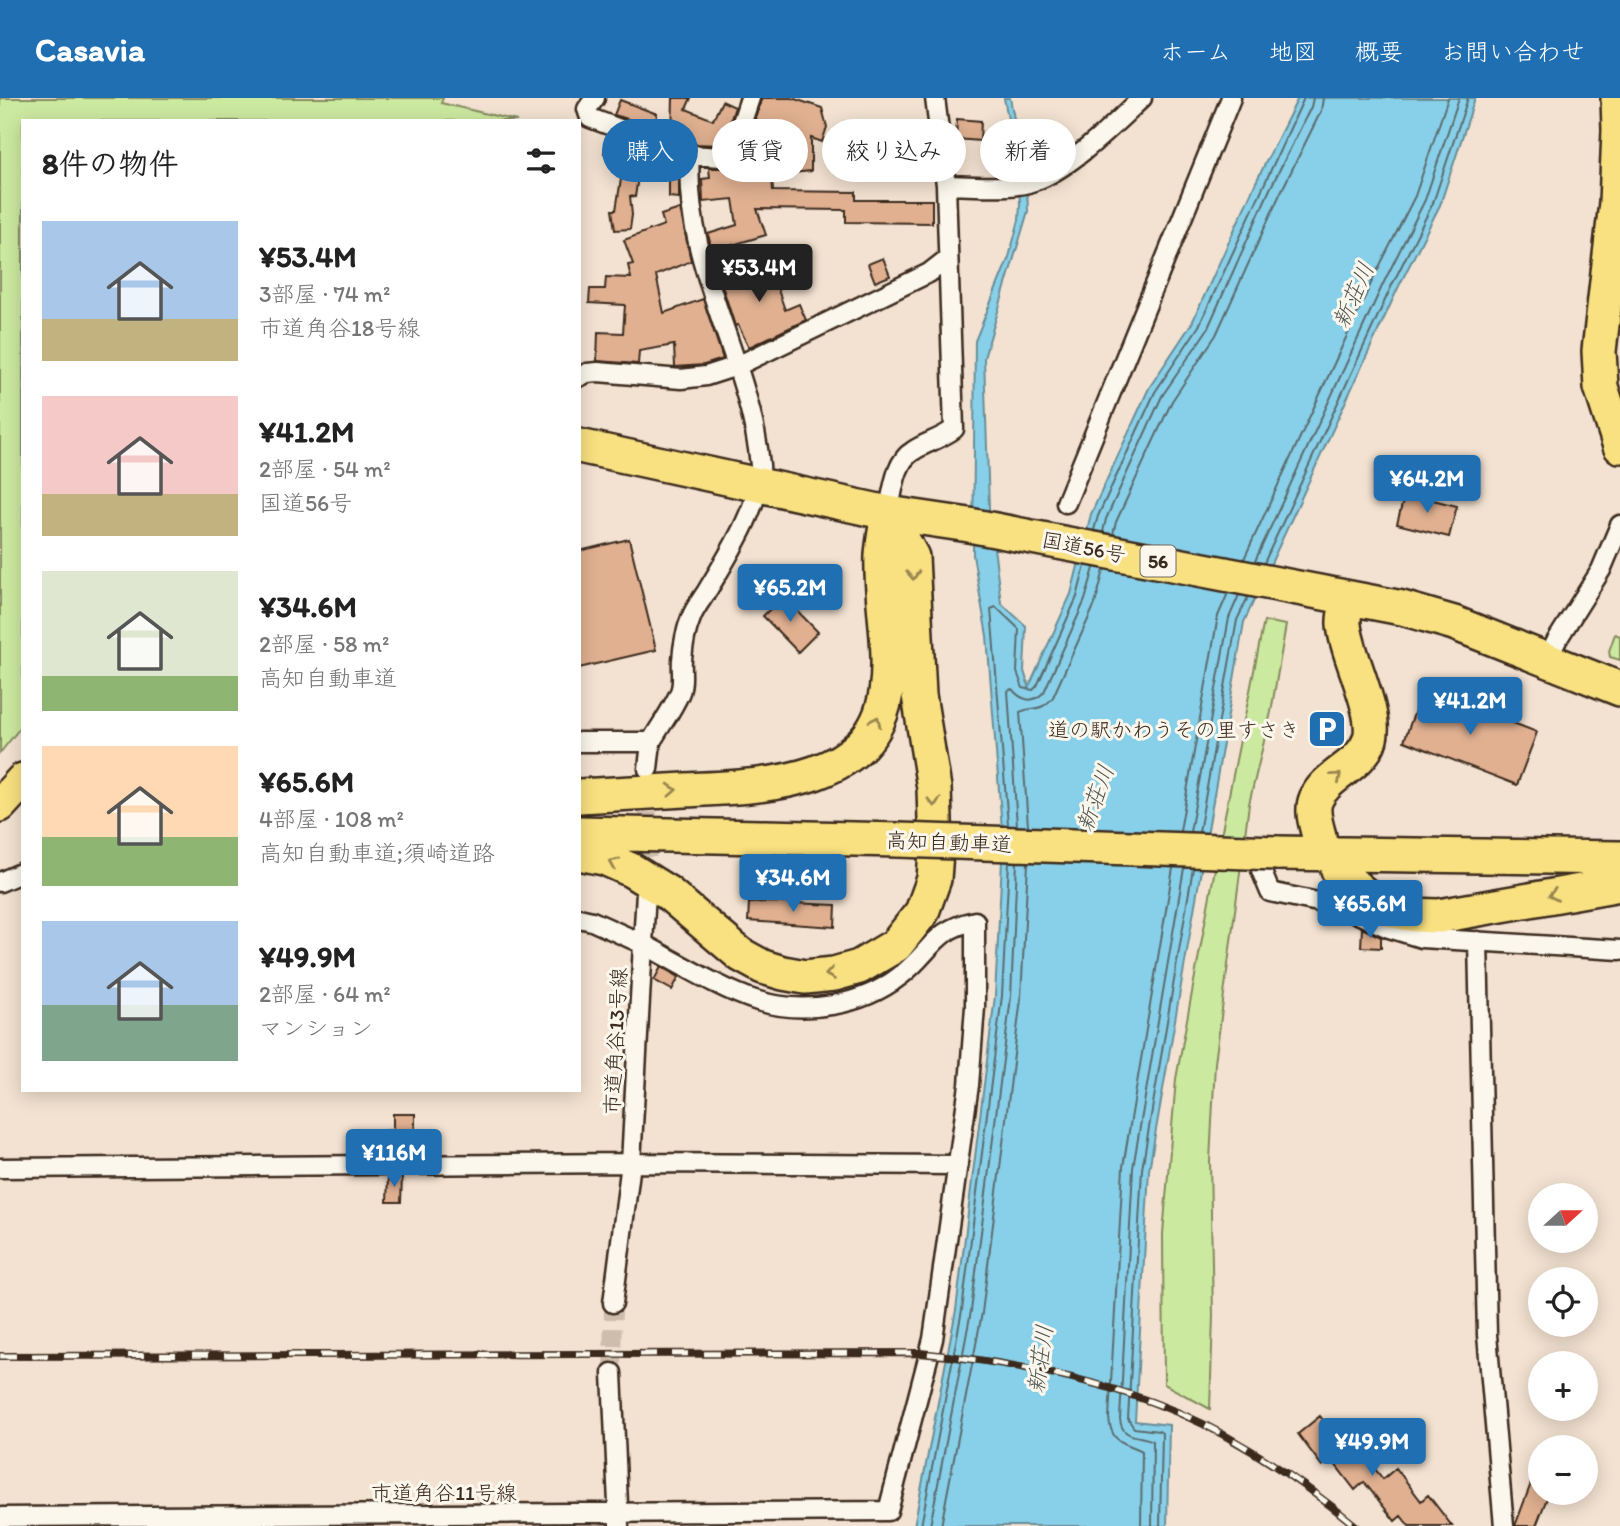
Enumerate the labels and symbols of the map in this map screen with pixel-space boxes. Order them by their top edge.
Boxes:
pin: ¥53.4M [702,244,816,304]
water label: 新荘川 [1326,258,1380,332]
pin: ¥64.2M [1370,456,1484,515]
street label: 国道56号 [1040,527,1128,567]
road number: 56 [1140,545,1176,576]
pin: ¥65.2M [733,564,847,624]
one-way arrow [906,570,921,581]
pin: ¥41.2M [1413,678,1527,737]
parking icon: 道の駅かわうその里すさき [1306,708,1348,750]
one-way arrow [868,716,882,728]
place label: 道の駅かわうその里すさき [1048,717,1300,742]
water label: 新荘川 [1070,761,1120,835]
one-way arrow [1329,773,1342,785]
one-way arrow [667,783,678,798]
one-way arrow [927,796,942,807]
street label: 高知自動車道 [886,827,1012,857]
pin: ¥34.6M [736,854,850,914]
one-way arrow [609,857,621,871]
pin: ¥65.6M [1313,880,1427,940]
one-way arrow [1547,887,1559,902]
one-way arrow [824,966,836,981]
street label: 市道角谷13号線 [599,967,631,1115]
pin: ¥116M [345,1130,443,1189]
north arrow [1528,1183,1598,1253]
water label: 新荘川 [1021,1323,1059,1395]
pin: ¥49.9M [1315,1418,1429,1478]
street label: 市道角谷11号線 [371,1480,517,1505]

